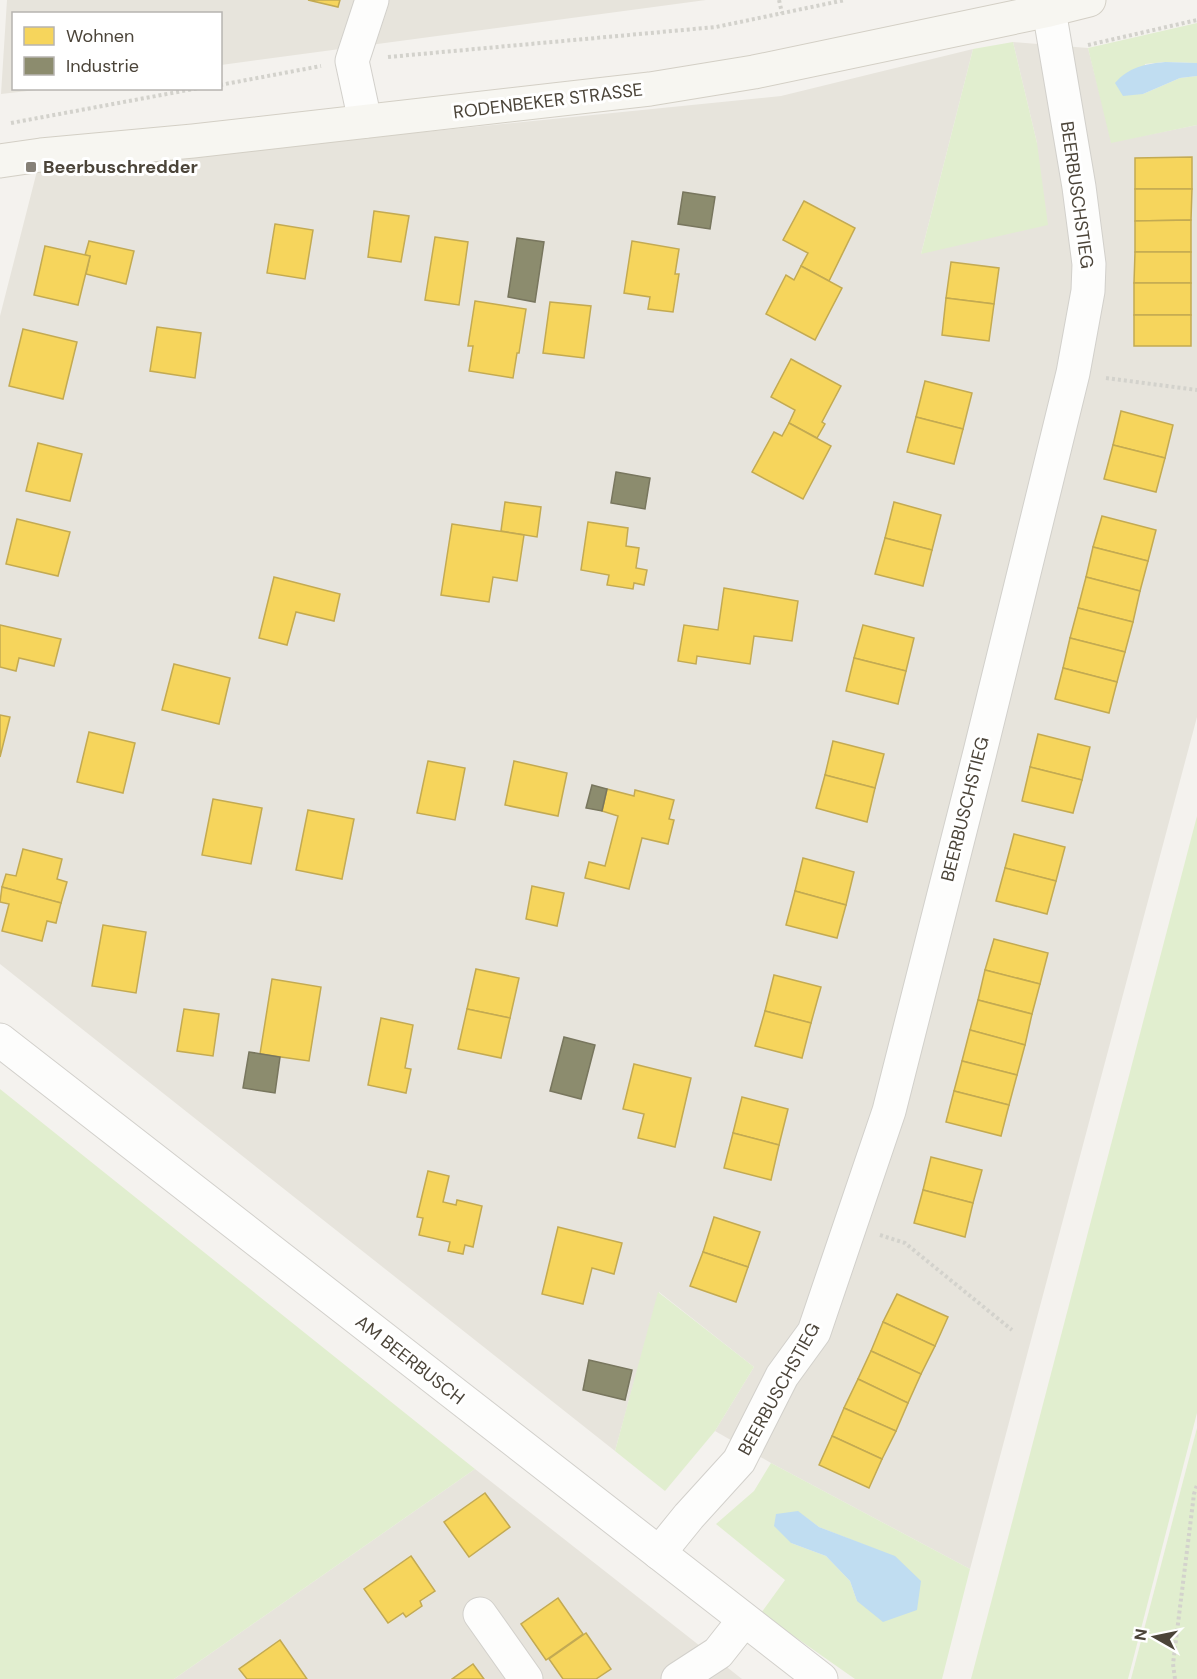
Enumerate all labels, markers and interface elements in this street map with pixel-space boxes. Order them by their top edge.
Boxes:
legend [12,12,222,90]
text: Wohnen [66,24,134,48]
text: Industrie [66,54,139,78]
street label: RODENBEKER STRASSE [452,77,644,125]
street label: BEERBUSCHSTIEG [1055,120,1099,270]
place label: Beerbuschredder [43,155,198,179]
marker: Beerbuschredder [24,160,38,174]
street label: BEERBUSCHSTIEG [935,734,995,884]
street label: AM BEERBUSCH [351,1310,469,1410]
street label: BEERBUSCHSTIEG [733,1318,825,1460]
north arrow [1125,1607,1185,1667]
text: N [1129,1627,1152,1642]

